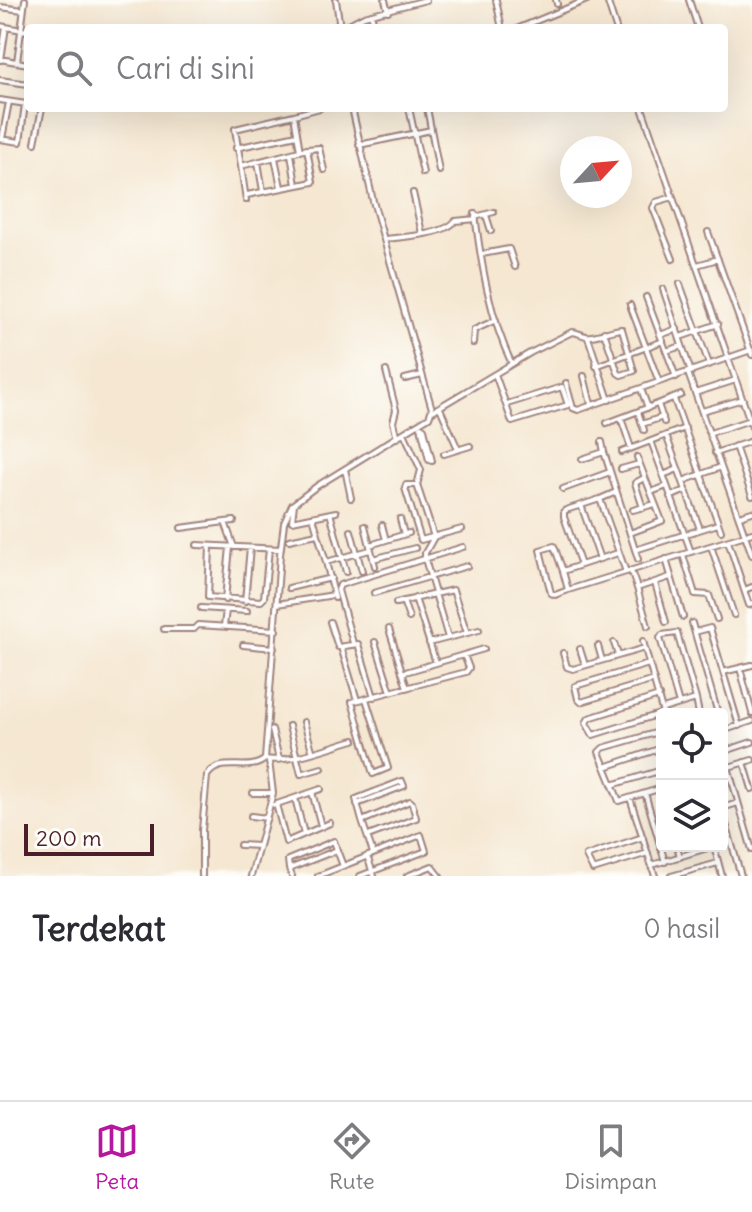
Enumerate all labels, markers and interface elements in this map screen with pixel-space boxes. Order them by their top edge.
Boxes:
search box [24,24,728,112]
icon: search [52,46,96,90]
text: Cari di sini [116,49,255,87]
north arrow [560,136,632,208]
map controls [656,708,728,852]
button: locate [656,708,728,780]
button: layers [656,780,728,852]
scale bar [24,820,154,856]
text: 200 m [36,824,102,852]
text: Terdekat [32,907,165,950]
text: 0 hasil [643,912,720,945]
tab: Peta [95,1119,139,1195]
tab: Rute [329,1119,375,1195]
tab: Disimpan [564,1119,657,1195]

